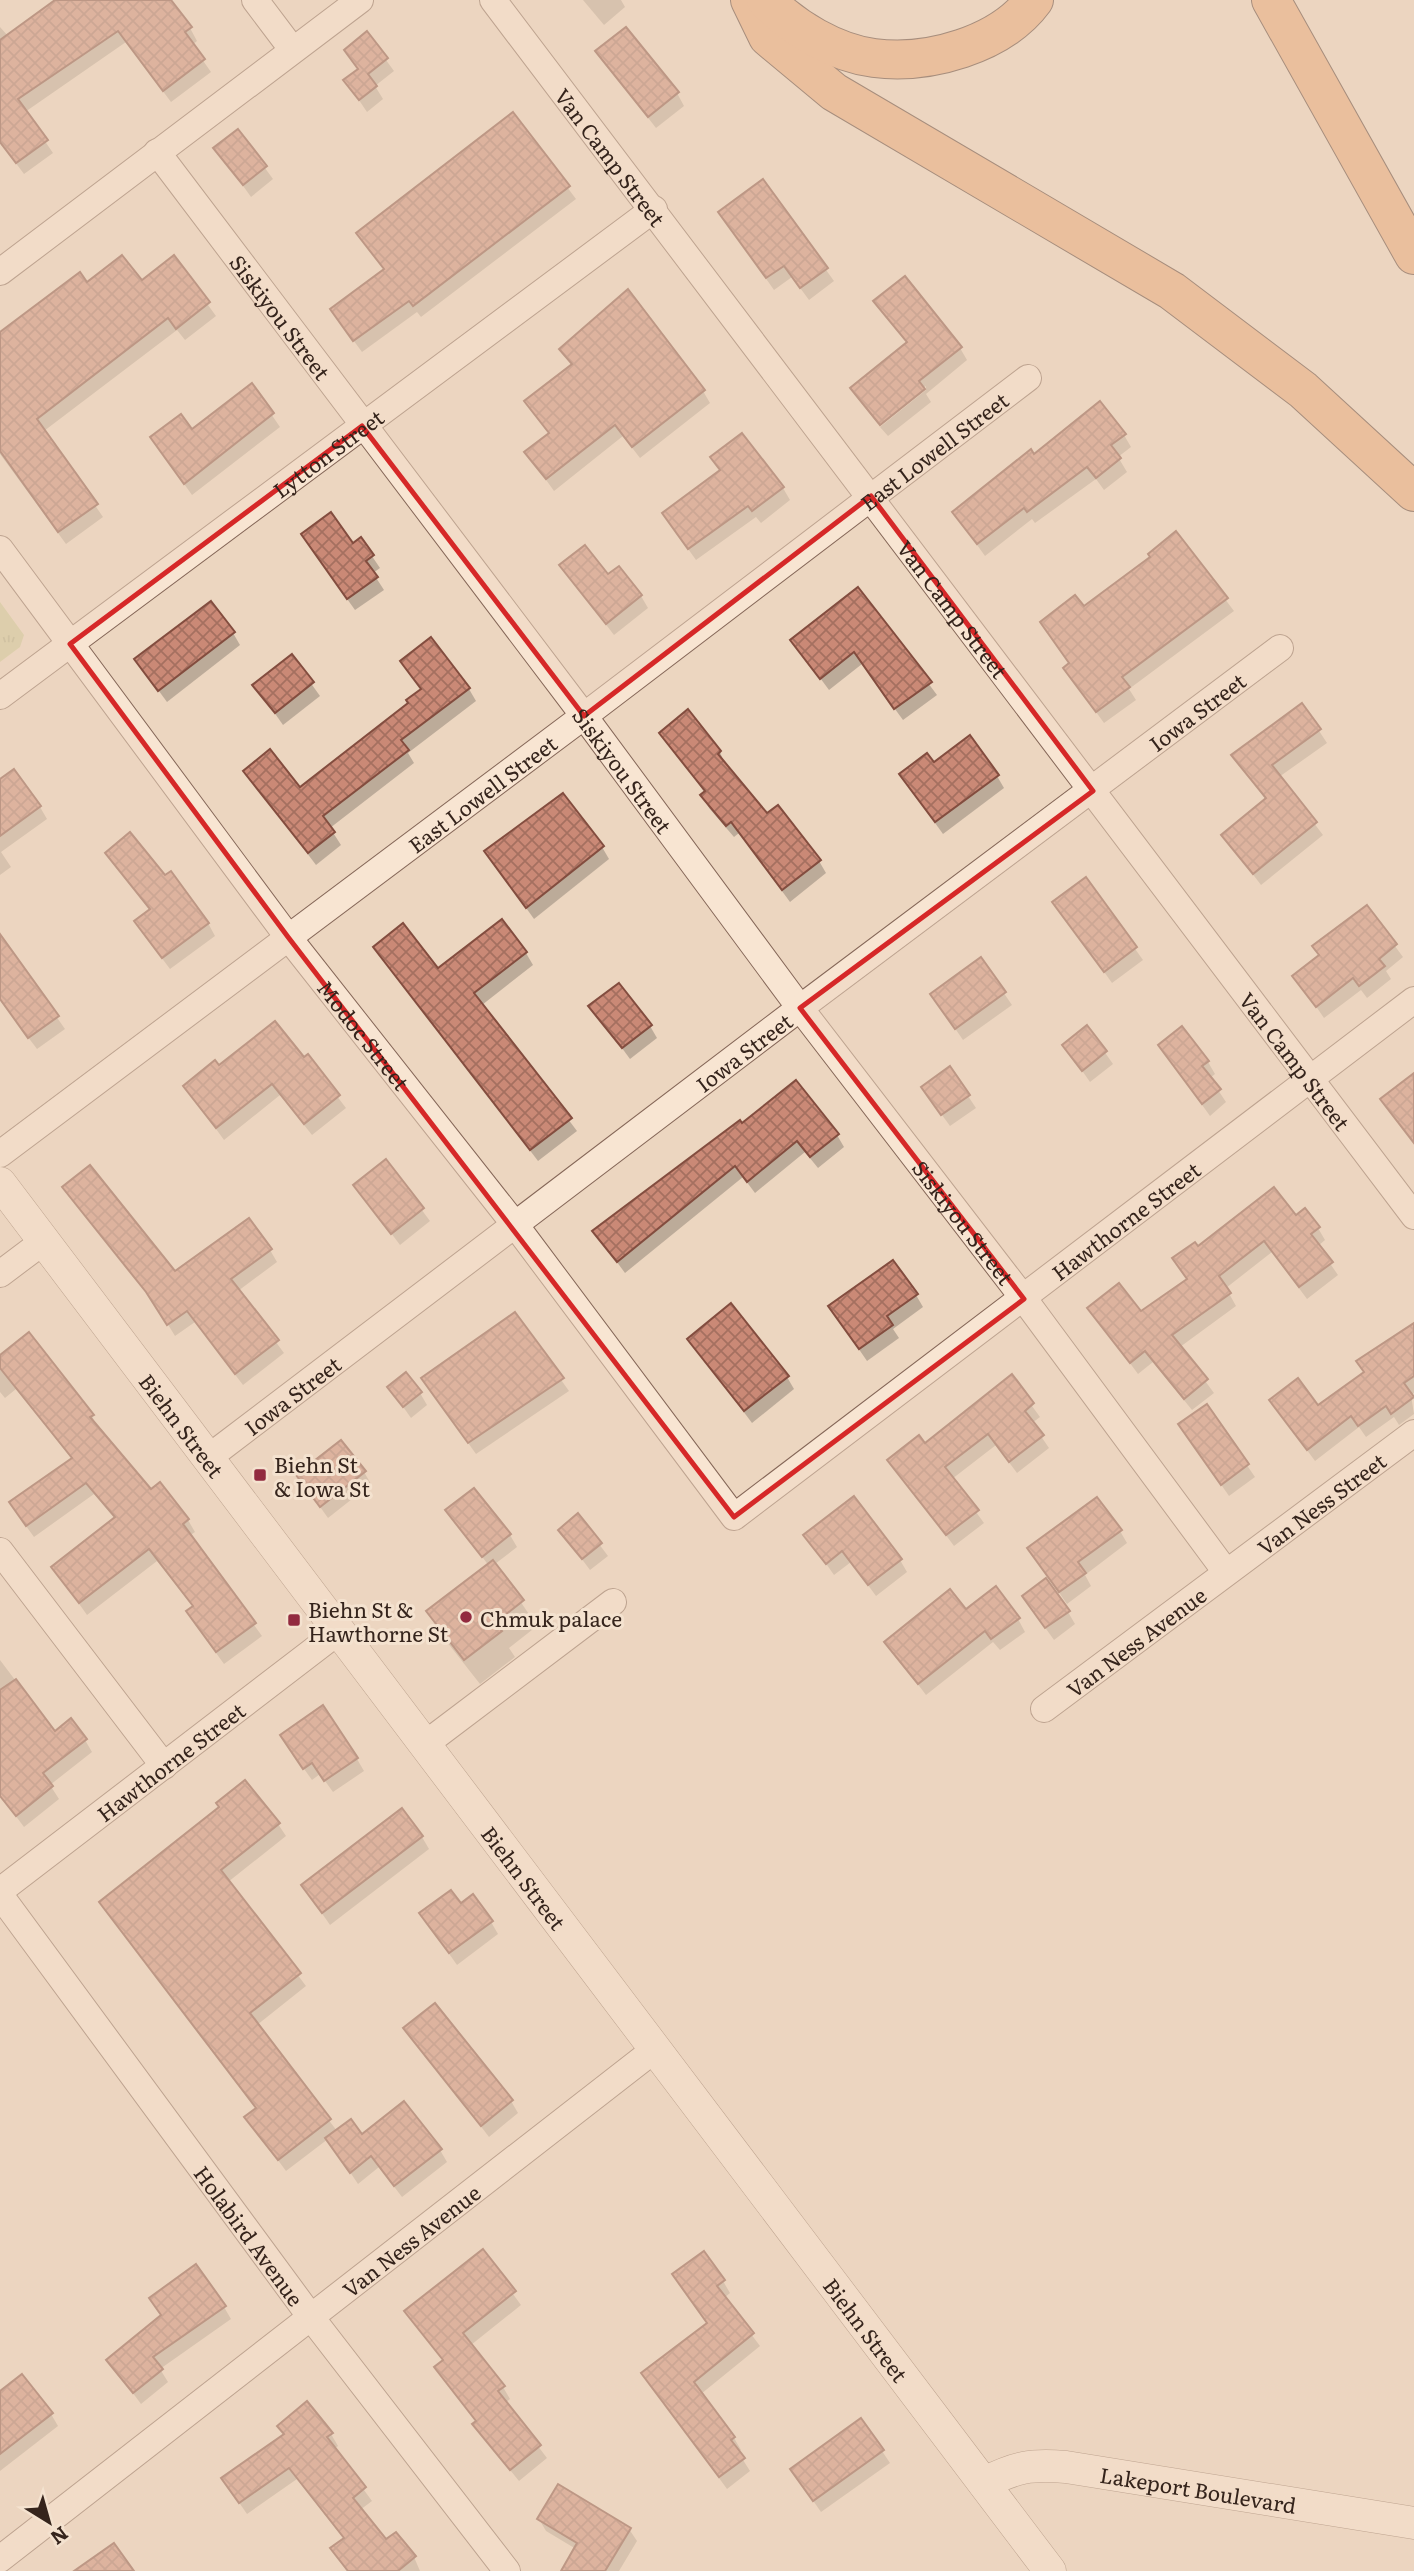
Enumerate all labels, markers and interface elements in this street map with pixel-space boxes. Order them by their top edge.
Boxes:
street label: Van Camp Street [549,81,674,232]
street label: Siskiyou Street [224,247,339,386]
street label: East Lowell Street [853,383,1014,517]
street label: Lytton Street [265,400,390,504]
street label: Van Camp Street [891,533,1017,684]
street label: Iowa Street [1141,664,1252,757]
street label: Siskiyou Street [567,700,681,839]
street label: East Lowell Street [401,726,563,859]
street label: Modoc Street [311,972,418,1096]
street label: Van Camp Street [1233,985,1359,1136]
street label: Iowa Street [688,1004,798,1098]
street label: Siskiyou Street [906,1153,1023,1291]
street label: Hawthorne Street [1044,1153,1206,1286]
street label: Iowa Street [237,1347,347,1441]
street label: Biehn Street [133,1366,233,1484]
street label: Van Ness Street [1250,1444,1392,1561]
place label: Biehn St & Iowa St [274,1448,370,1503]
marker: Biehn St & Iowa St [252,1467,268,1483]
street label: Van Ness Avenue [1059,1578,1212,1703]
place label: Biehn St & Hawthorne St [308,1593,449,1648]
place label: Chmuk palace [480,1602,622,1633]
marker: Chmuk palace [458,1609,474,1625]
marker: Biehn St & Hawthorne St [286,1612,302,1628]
street label: Hawthorne Street [89,1694,251,1828]
street label: Biehn Street [475,1818,575,1936]
street label: Holabird Avenue [188,2158,312,2312]
street label: Van Ness Avenue [335,2176,486,2303]
street label: Biehn Street [817,2270,917,2388]
street label: Lakeport Boulevard [1098,2457,1299,2519]
north arrow [14,2487,84,2557]
text: N [45,2520,75,2552]

